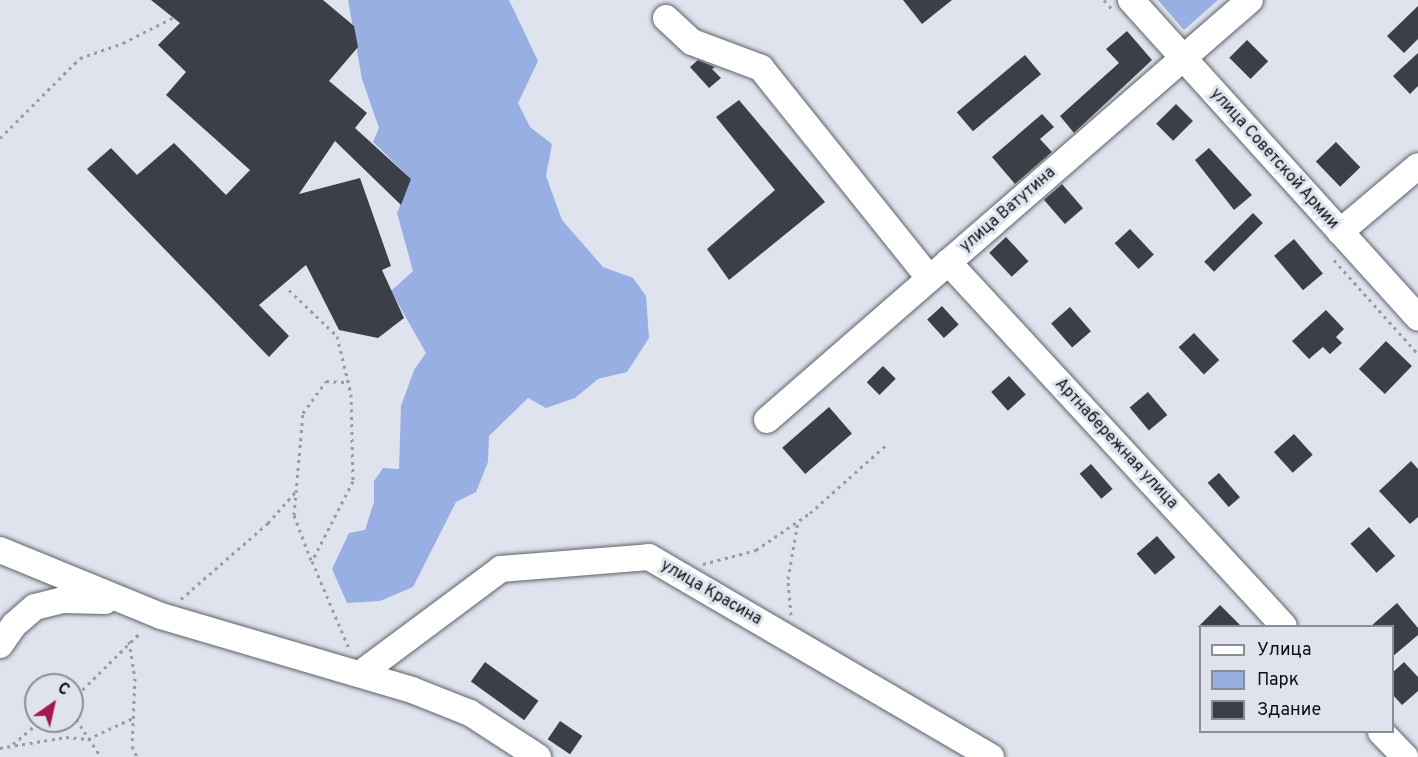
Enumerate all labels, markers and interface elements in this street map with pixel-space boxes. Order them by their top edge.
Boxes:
street label: улица Советской Армии [1206,84,1342,234]
street label: улица Ватутина [956,163,1060,257]
street label: Артнабережная улица [1051,375,1181,513]
street label: улица Красина [657,556,765,630]
legend [1199,625,1394,733]
text: Улица [1257,639,1311,662]
text: Парк [1257,669,1299,692]
north arrow [24,673,84,733]
text: С [53,679,73,701]
text: Здание [1257,699,1321,722]

